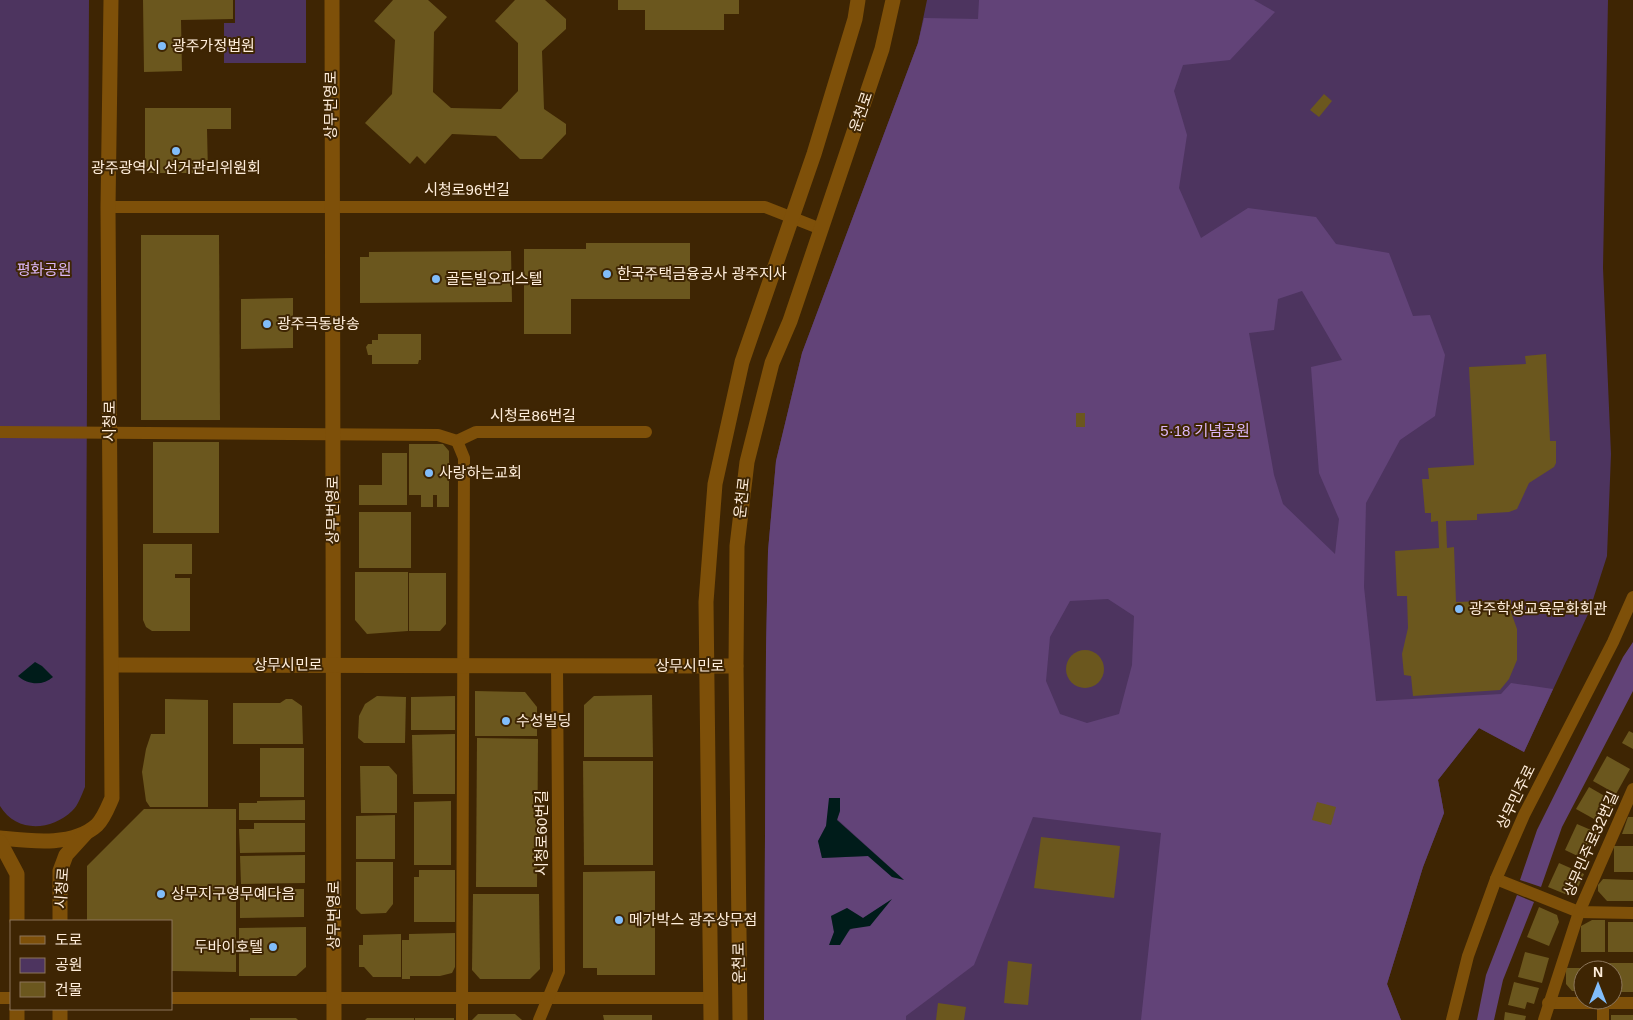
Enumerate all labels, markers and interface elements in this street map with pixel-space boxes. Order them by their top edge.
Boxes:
place label: 광주가정법원 [172,37,255,54]
marker: 광주가정법원 [156,40,168,52]
street label: 상무번영로 [322,70,339,140]
street label: 운천로 [846,89,875,134]
marker: 광주광역시 선거관리위원회 [170,145,182,157]
place label: 광주광역시 선거관리위원회 [91,159,261,176]
street label: 시청로96번길 [424,181,510,198]
park label: 평화공원 [16,261,72,278]
place label: 한국주택금융공사 광주지사 [617,265,787,282]
marker: 한국주택금융공사 광주지사 [601,268,613,280]
place label: 골든빌오피스텔 [446,270,543,287]
marker: 골든빌오피스텔 [430,273,442,285]
place label: 광주극동방송 [277,315,360,332]
marker: 광주극동방송 [261,318,273,330]
street label: 시청로 [101,400,118,442]
street label: 시청로86번길 [490,407,576,424]
park label: 5·18 기념공원 [1160,422,1250,439]
place label: 사랑하는교회 [439,464,522,481]
marker: 사랑하는교회 [423,467,435,479]
street label: 상무번영로 [324,475,341,545]
street label: 운천로 [731,476,752,519]
place label: 광주학생교육문화회관 [1469,600,1607,617]
marker: 광주학생교육문화회관 [1453,603,1465,615]
street label: 상무시민로 [253,656,323,673]
street label: 상무시민로 [655,657,725,674]
place label: 수성빌딩 [516,712,571,729]
marker: 수성빌딩 [500,715,512,727]
street label: 상무민주로 [1493,762,1538,832]
street label: 상무민주로32번길 [1560,789,1621,899]
street label: 시청로60번길 [533,790,550,876]
street label: 시청로 [52,867,71,909]
street label: 상무번영로 [325,880,342,950]
place label: 상무지구영무예다음 [171,885,295,902]
marker: 상무지구영무예다음 [155,888,167,900]
place label: 메가박스 광주상무점 [629,911,757,928]
marker: 메가박스 광주상무점 [613,914,625,926]
legend [10,920,172,1010]
text: 도로 [55,931,83,948]
place label: 두바이호텔 [194,938,263,955]
marker: 두바이호텔 [267,941,279,953]
street label: 운천로 [730,942,747,984]
text: 공원 [55,956,83,973]
north arrow [1573,960,1623,1010]
text: N [1593,964,1603,980]
text: 건물 [55,981,83,998]

